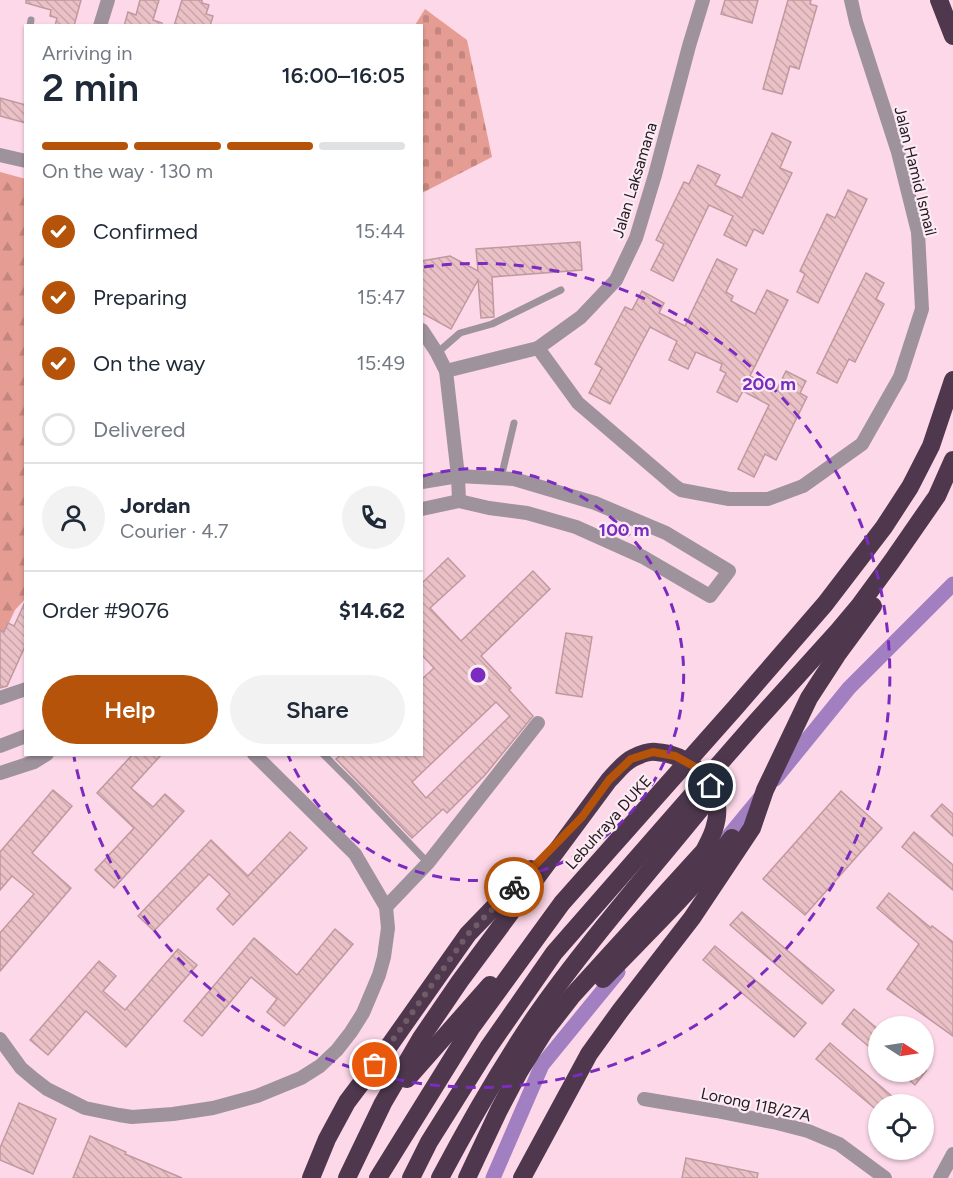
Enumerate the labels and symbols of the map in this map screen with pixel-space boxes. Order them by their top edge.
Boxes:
street label: Jalan Hamid Ismail [890,104,941,238]
street label: Jalan Laksamana [608,120,661,240]
text: 200 m [742,373,796,395]
text: 100 m [599,519,649,541]
centre of rings [468,665,488,685]
pin [685,760,736,811]
street label: Lebuhraya DUKE [561,772,655,873]
courier [484,857,544,917]
north arrow [868,1016,934,1082]
pin [349,1039,400,1090]
street label: Lorong 11B/27A [699,1084,813,1125]

